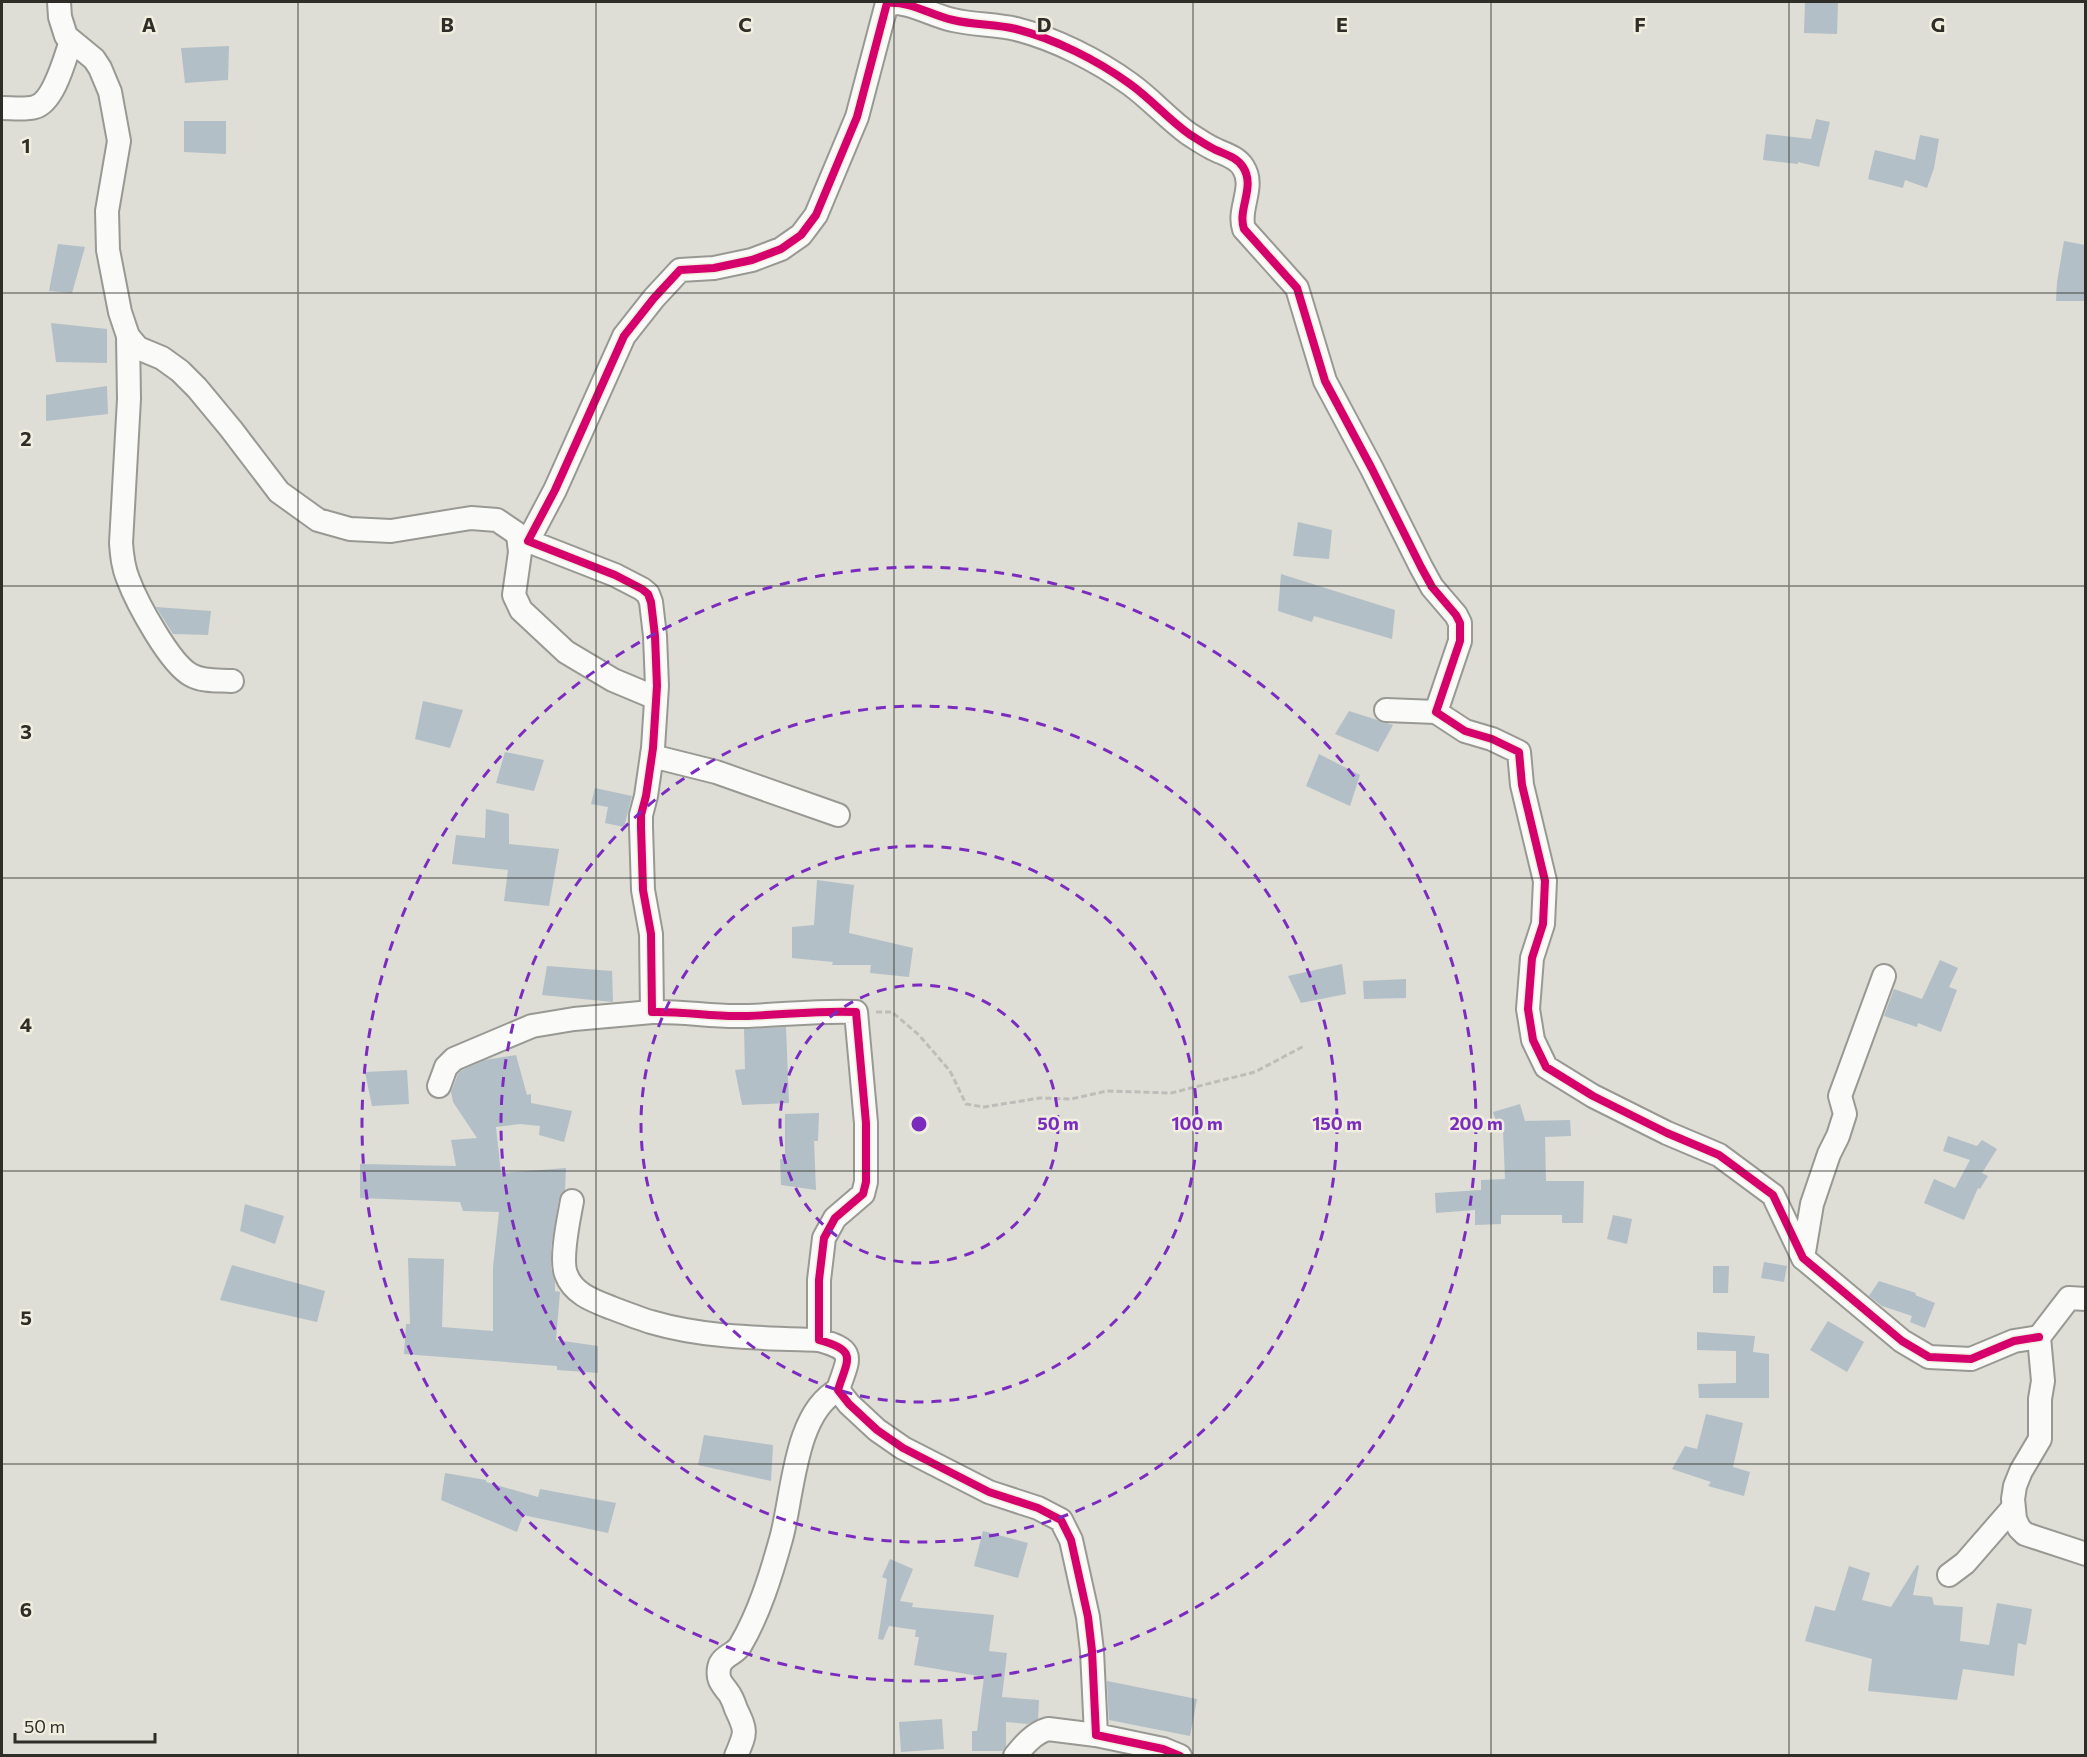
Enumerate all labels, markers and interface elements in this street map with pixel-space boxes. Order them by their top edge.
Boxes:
text: A [142,12,156,36]
text: B [440,12,454,36]
text: C [738,12,752,36]
text: D [1037,12,1051,36]
text: E [1336,12,1348,36]
text: F [1634,12,1646,36]
text: G [1931,12,1945,36]
text: 1 [21,133,31,157]
text: 2 [20,426,32,450]
text: 3 [20,719,32,743]
text: 4 [20,1012,32,1036]
text: 50 m [1037,1112,1079,1134]
text: 100 m [1171,1112,1223,1134]
text: 150 m [1312,1112,1362,1134]
text: 200 m [1449,1112,1503,1134]
centre of rings [909,1114,929,1134]
text: 5 [20,1305,32,1329]
text: 6 [20,1597,32,1621]
scale bar [15,1706,154,1744]
text: 50 m [24,1715,65,1737]

